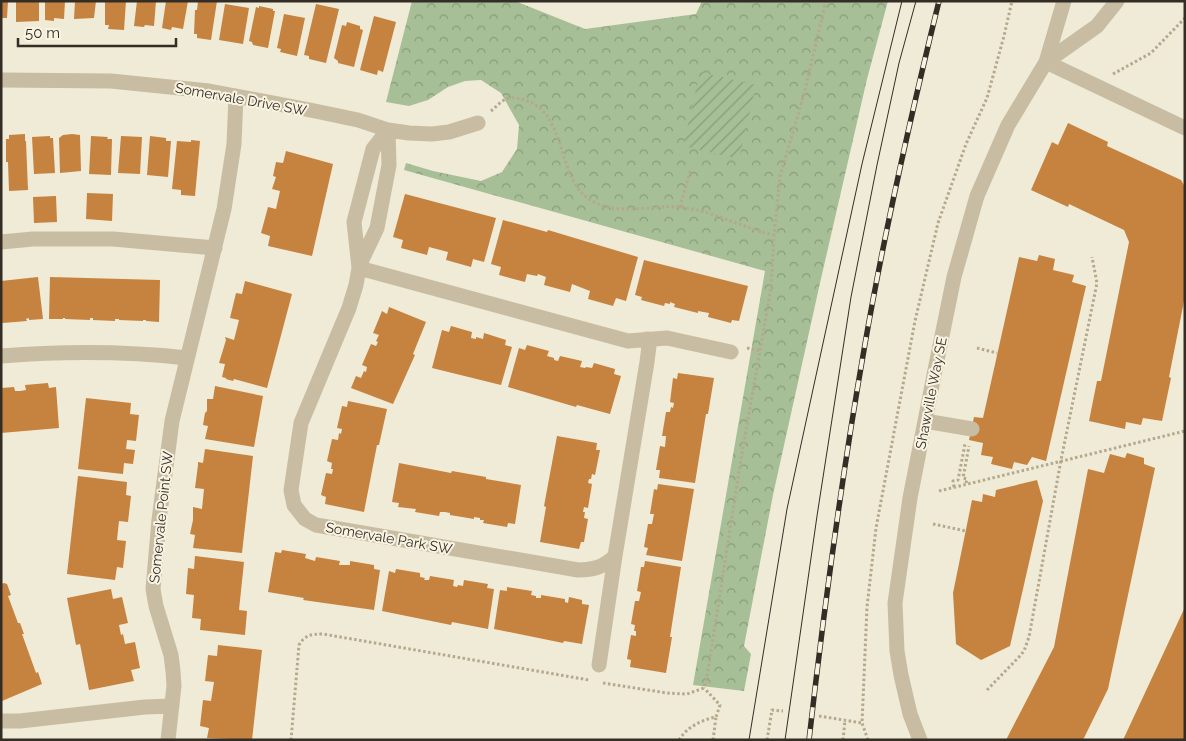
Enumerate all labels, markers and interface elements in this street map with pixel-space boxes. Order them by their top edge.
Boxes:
scale bar [18,15,175,47]
text: 50 m [25,24,60,42]
street label: Somervale Drive SW [174,80,308,119]
street label: Shawville Way SE [912,336,950,450]
street label: Somervale Point SW [146,450,176,584]
street label: Somervale Park SW [324,519,454,557]

